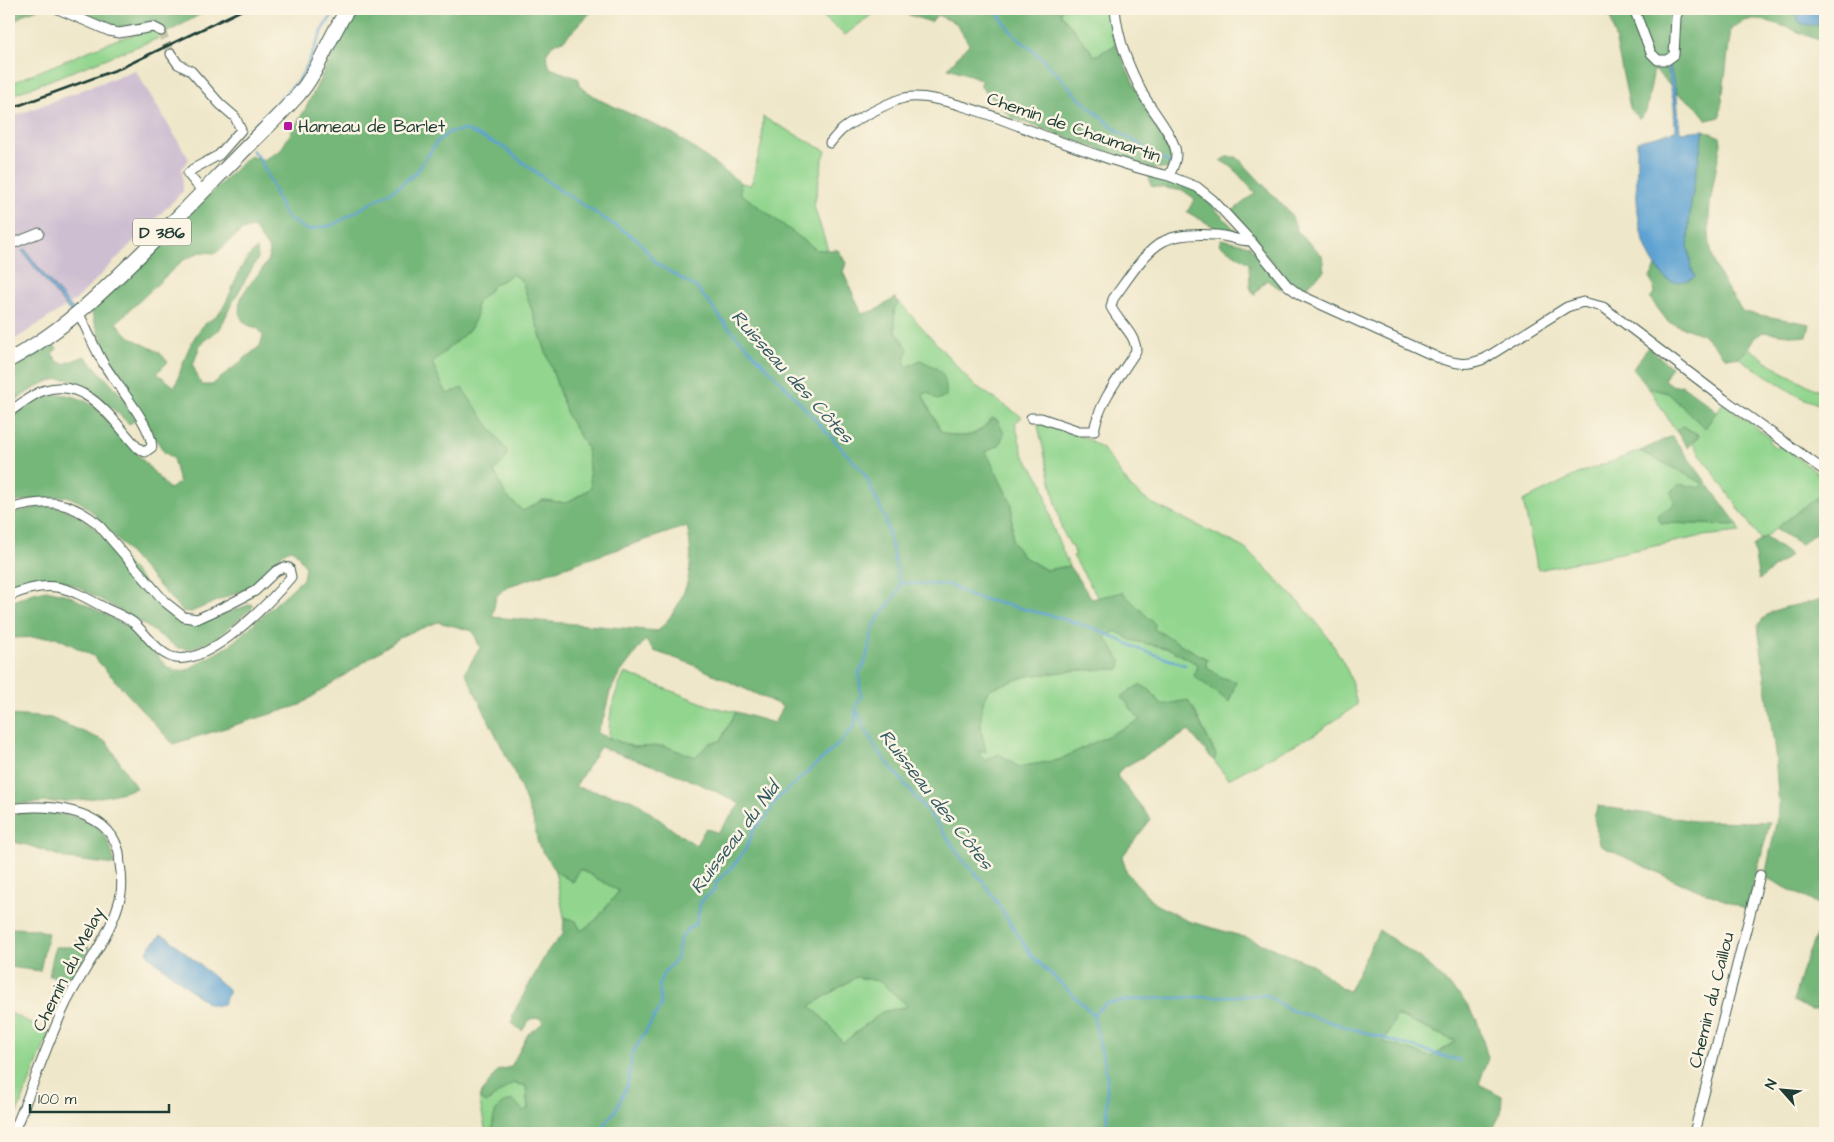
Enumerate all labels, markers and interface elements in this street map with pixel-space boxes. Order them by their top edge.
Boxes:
street label: Chemin de Chaumartin [983,86,1164,169]
place label: Hameau de Barlet [298,114,446,139]
marker: Hameau de Barlet [282,120,294,132]
road number: D 386 [133,218,191,246]
water label: Ruisseau des Côtes [725,304,860,451]
water label: Ruisseau des Côtes [872,724,1000,877]
water label: Ruisseau du Nid [684,773,789,899]
street label: Chemin du Melay [26,903,111,1036]
street label: Chemin du Caillou [1682,929,1740,1071]
north arrow [1756,1064,1806,1114]
text: N [1760,1076,1782,1093]
scale bar [30,1082,169,1114]
text: 100 m [38,1089,77,1110]

